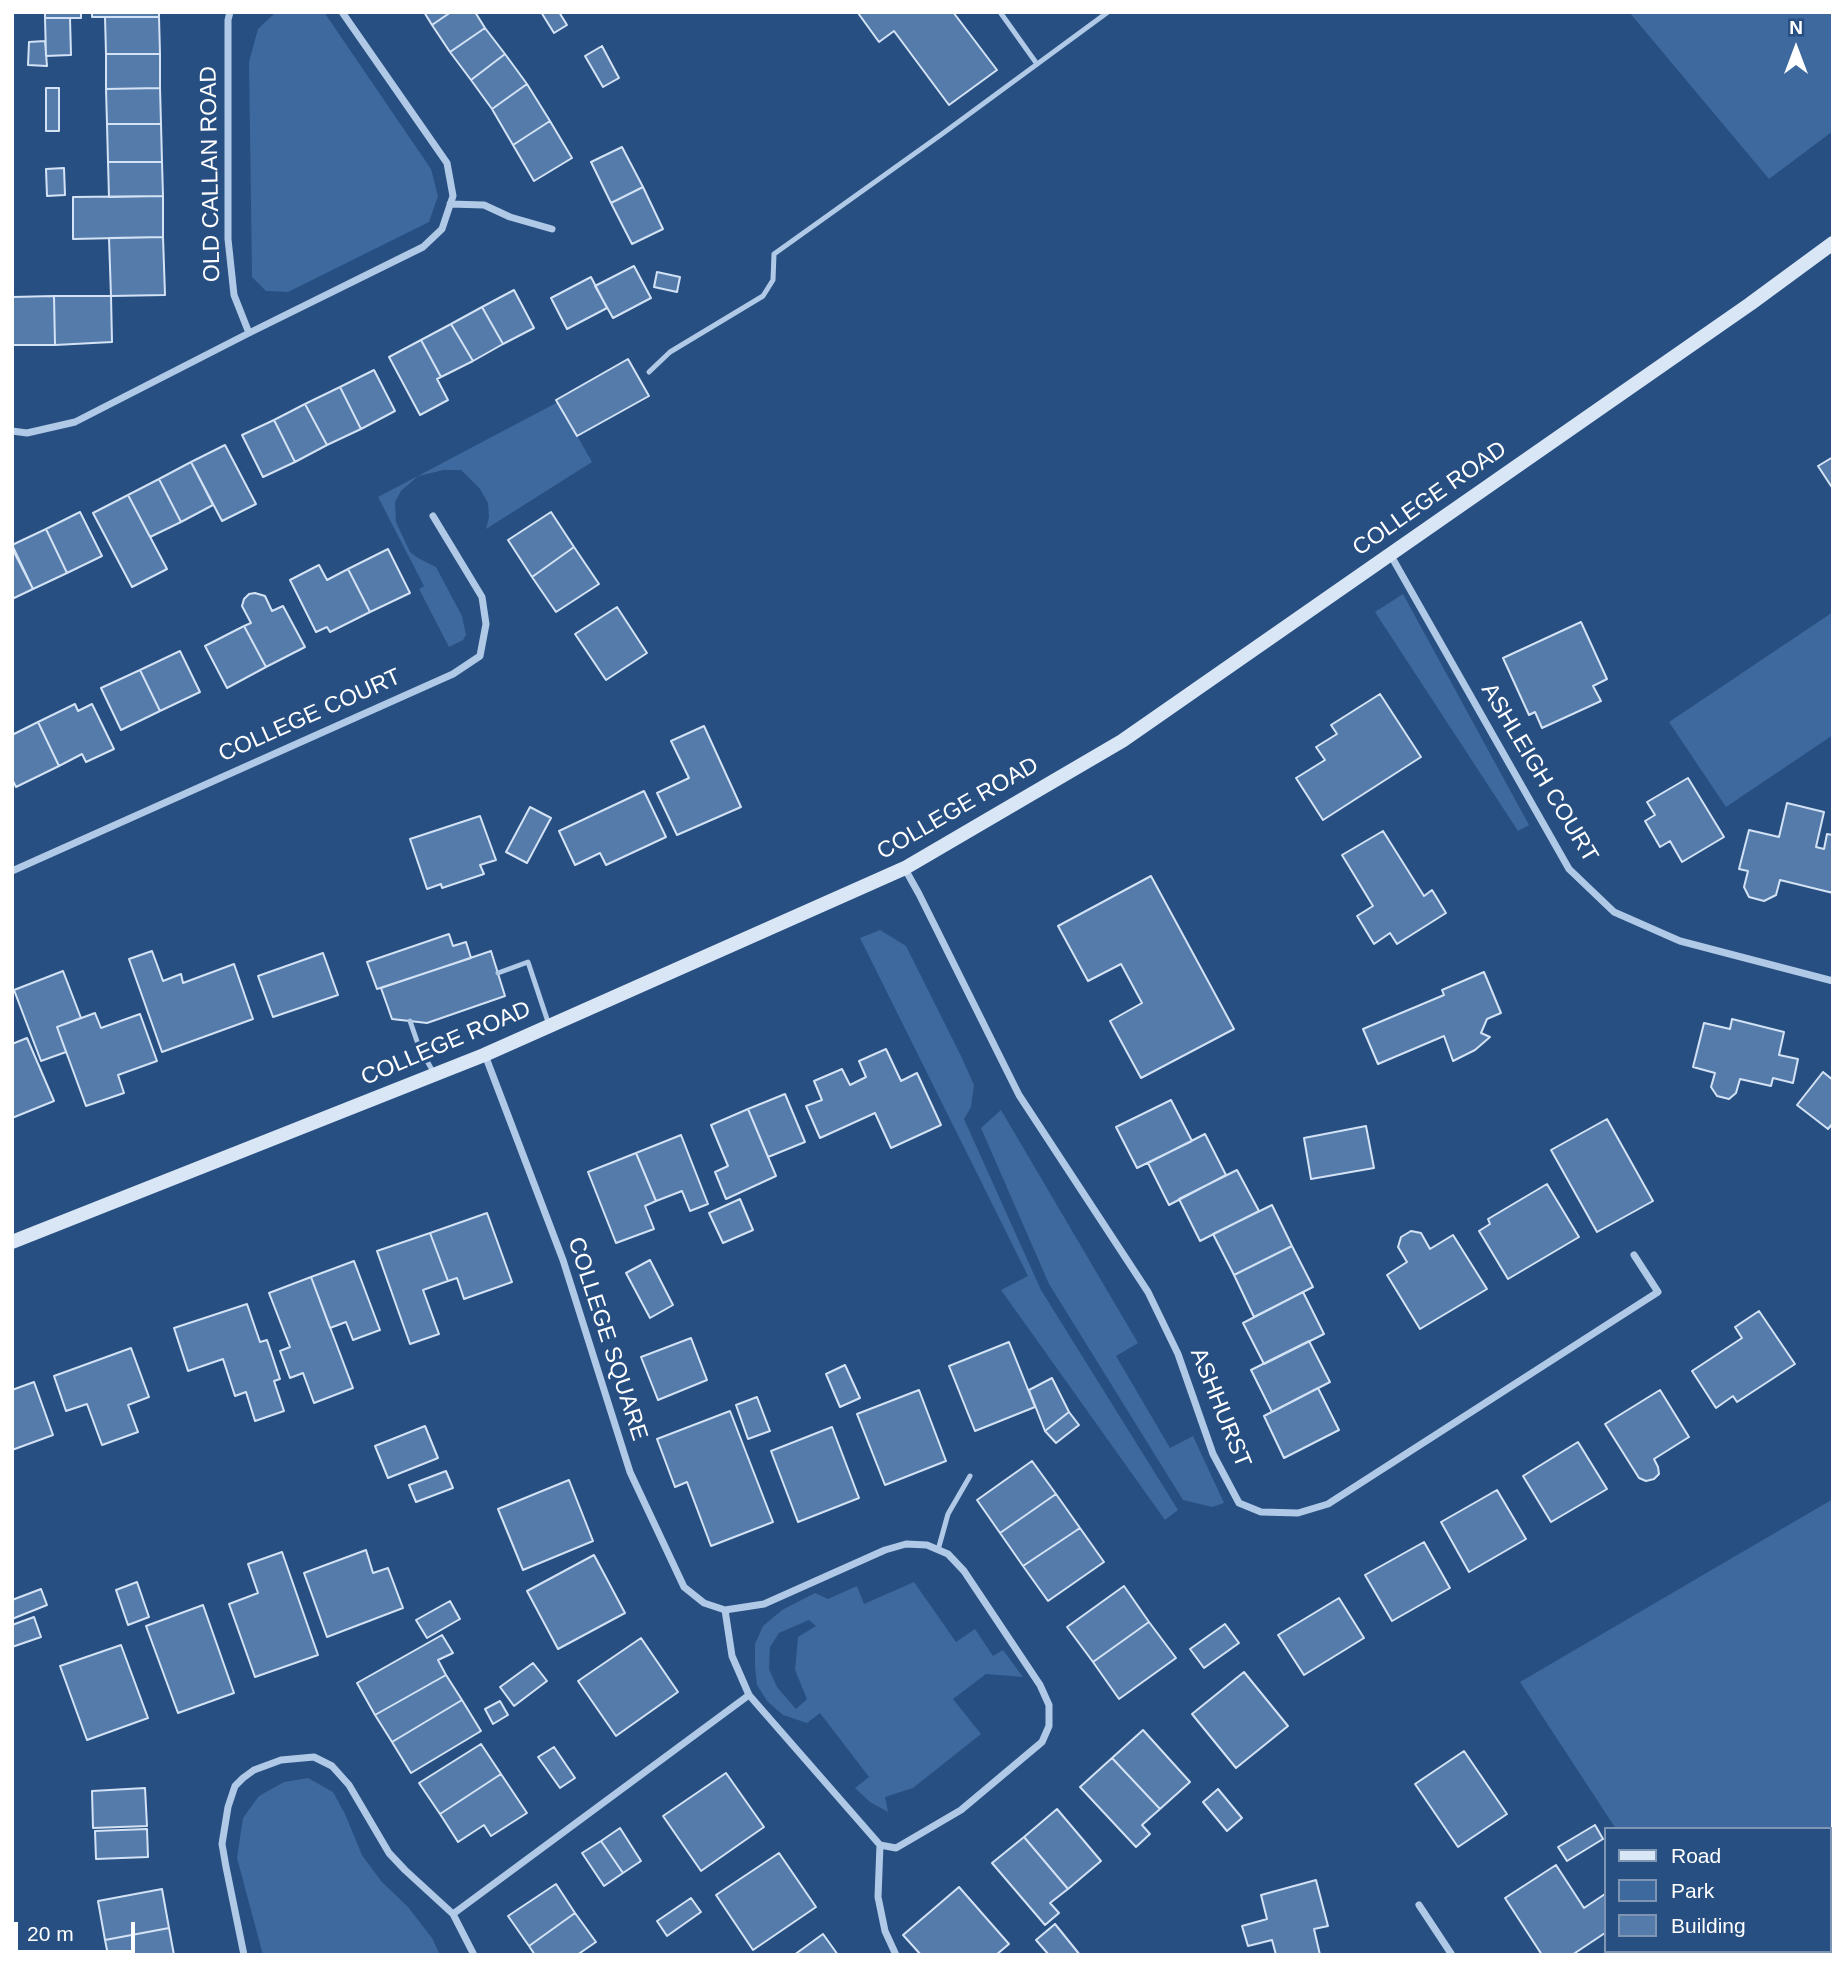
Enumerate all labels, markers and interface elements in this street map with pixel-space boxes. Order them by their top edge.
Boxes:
north arrow [1761,14,1831,84]
text: N [1789,17,1803,38]
street label: OLD CALLAN ROAD [195,66,227,282]
street label: COLLEGE ROAD [1348,436,1512,562]
street label: COLLEGE COURT [215,663,405,769]
street label: ASHLEIGH COURT [1475,678,1603,868]
street label: COLLEGE ROAD [873,752,1043,866]
street label: COLLEGE ROAD [357,996,535,1092]
street label: COLLEGE SQUARE [561,1234,653,1444]
street label: ASHHURST [1184,1344,1256,1472]
legend [1604,1827,1831,1953]
text: Road [1671,1844,1721,1867]
text: Park [1671,1879,1714,1902]
scale bar [18,1908,138,1952]
text: Building [1671,1914,1746,1937]
text: 20 m [27,1922,74,1945]

